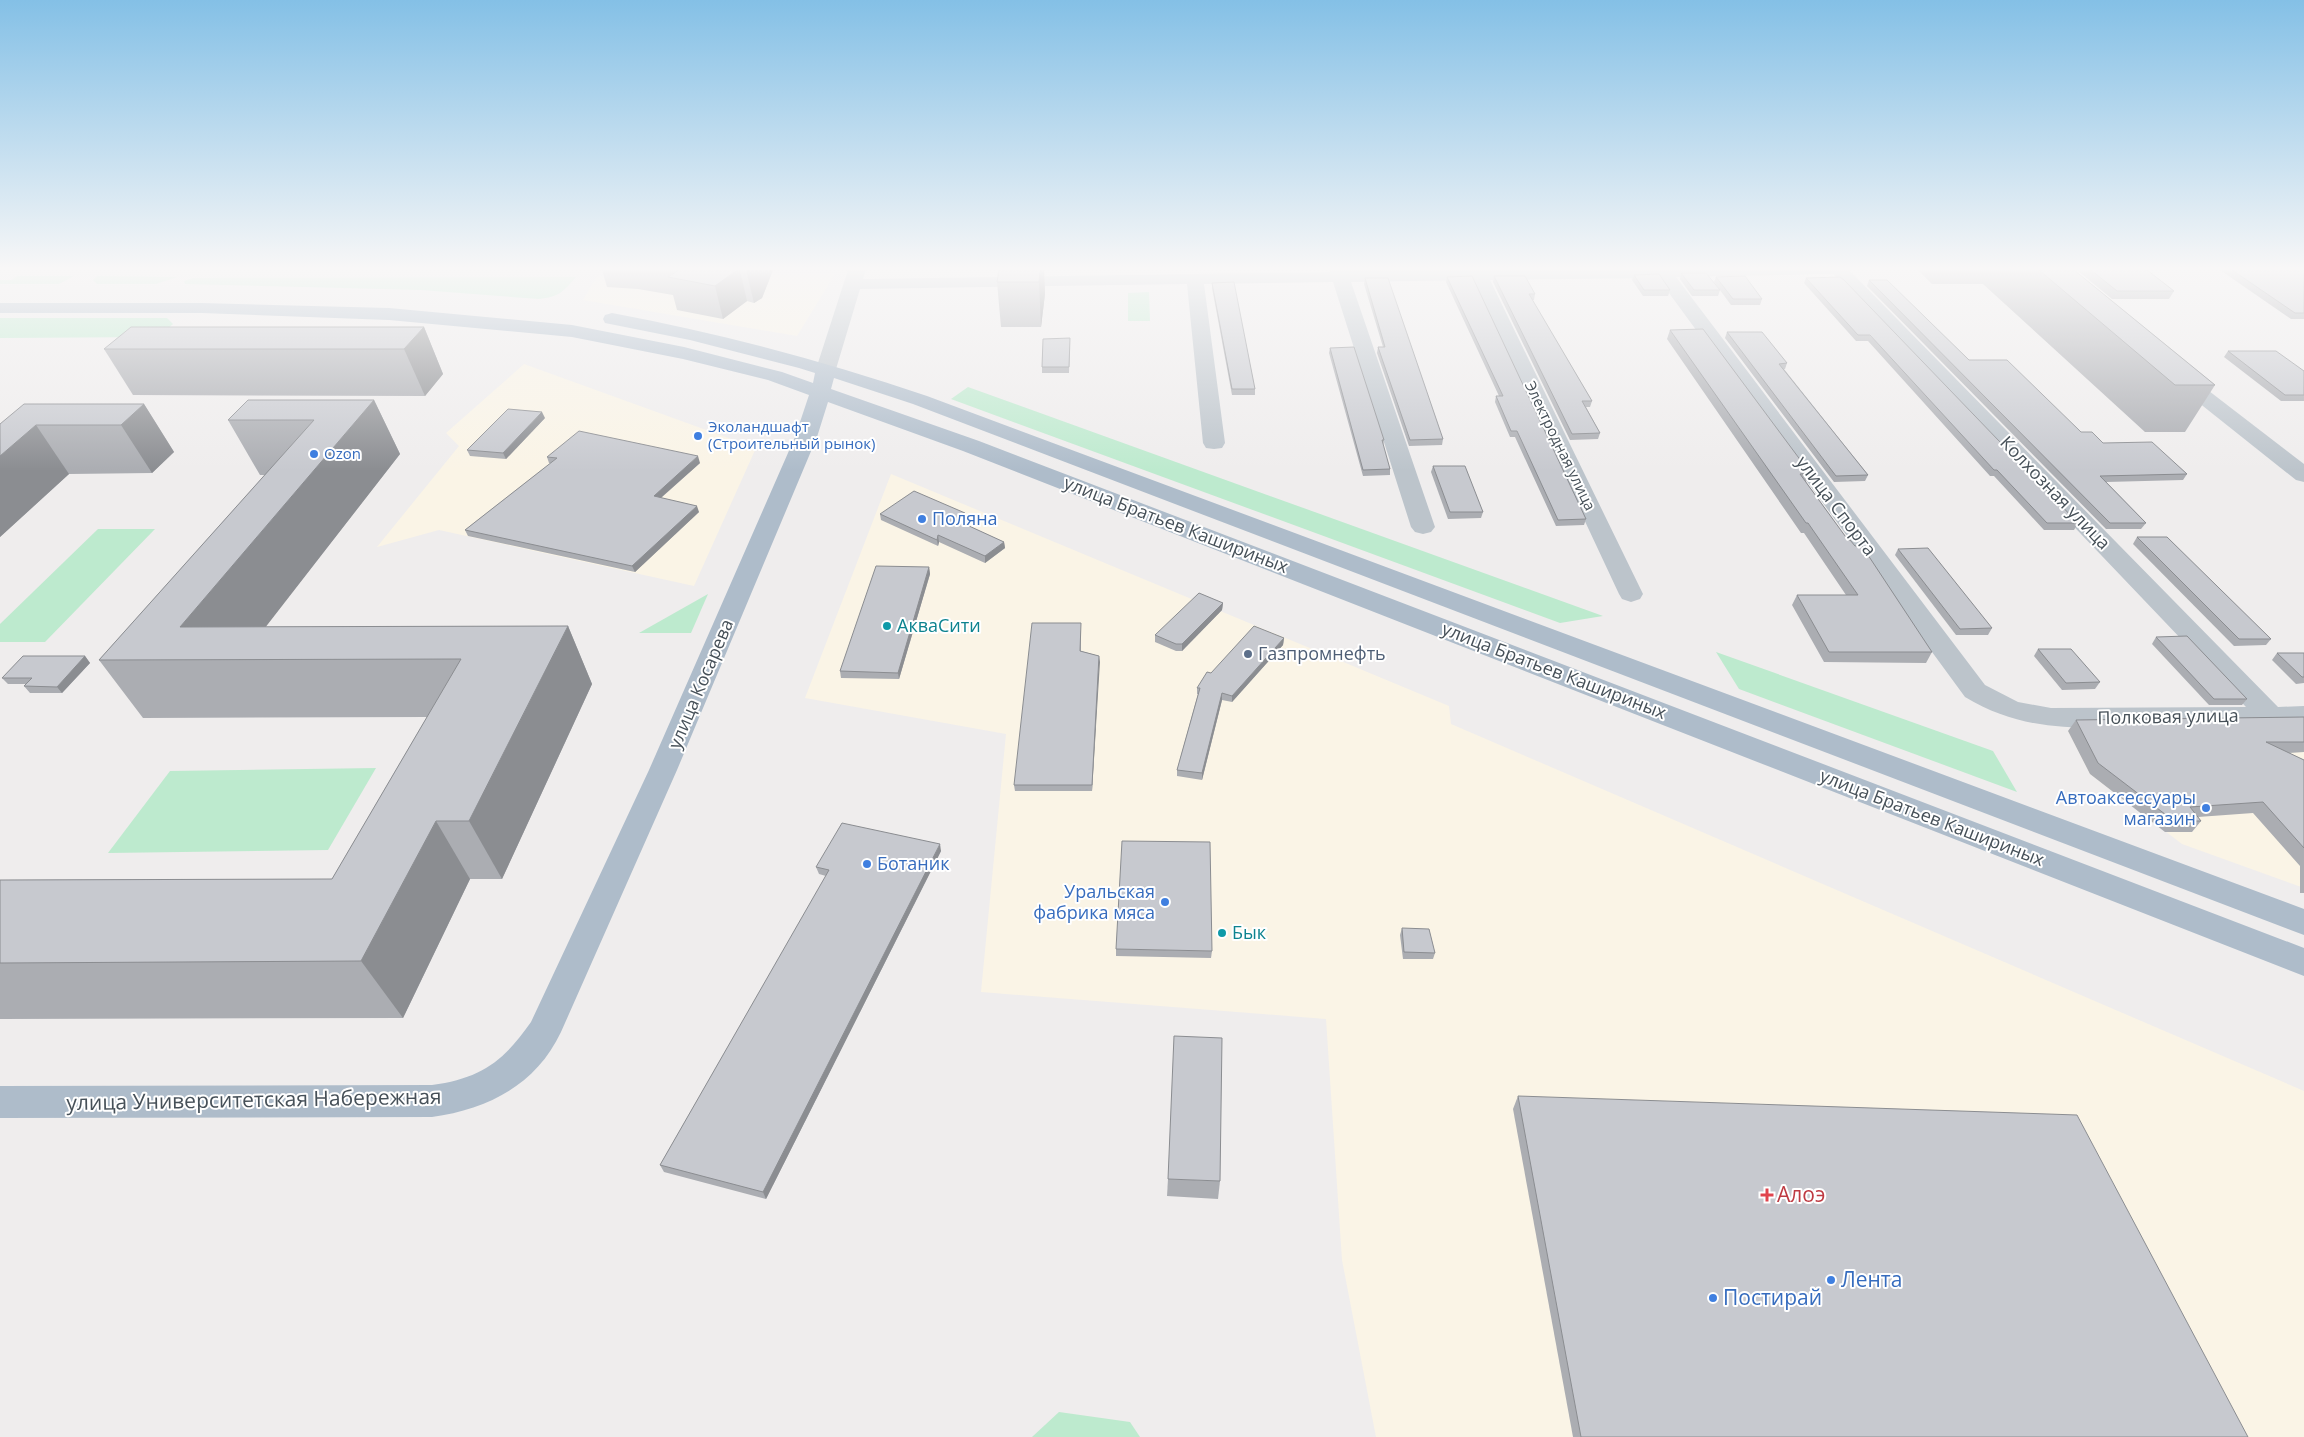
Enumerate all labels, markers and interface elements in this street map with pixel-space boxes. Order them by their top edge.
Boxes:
street label: Электродная улица [1521,378,1601,514]
place label: Эколандшафт (Строительный рынок) [708,416,875,453]
marker: Эколандшафт (Строительный рынок) [692,430,704,442]
street label: Колхозная улица [1995,430,2116,554]
place label: Ozon [324,443,361,463]
marker: Ozon [308,448,320,460]
street label: улица Спорта [1791,450,1882,560]
street label: улица Братьев Кашириных [1061,470,1293,578]
place label: Поляна [932,506,998,530]
marker: Поляна [916,513,928,525]
place label: АкваСити [897,613,981,637]
street label: улица Косарева [662,615,738,752]
street label: улица Братьев Кашириных [1439,616,1671,724]
marker: АкваСити [881,620,893,632]
place label: Газпромнефть [1258,641,1386,665]
marker: Газпромнефть [1242,648,1254,660]
street label: Полковая улица [2097,703,2239,729]
street label: улица Братьев Кашириных [1817,763,2049,871]
place label: Автоаксессуары магазин [2056,785,2196,830]
marker: Автоаксессуары магазин [2200,802,2212,814]
place label: Ботаник [877,851,950,875]
marker: Ботаник [861,858,873,870]
place label: Уральская фабрика мяса [1033,879,1155,924]
marker: Уральская фабрика мяса [1159,896,1171,908]
place label: Бык [1232,920,1267,944]
marker: Бык [1216,927,1228,939]
street label: улица Университетская Набережная [66,1082,442,1116]
place label: Алоэ [1777,1180,1825,1208]
marker: Алоэ [1761,1189,1773,1201]
place label: Лента [1841,1265,1902,1293]
marker: Лента [1825,1274,1837,1286]
place label: Постирай [1723,1283,1822,1311]
marker: Постирай [1707,1292,1719,1304]

